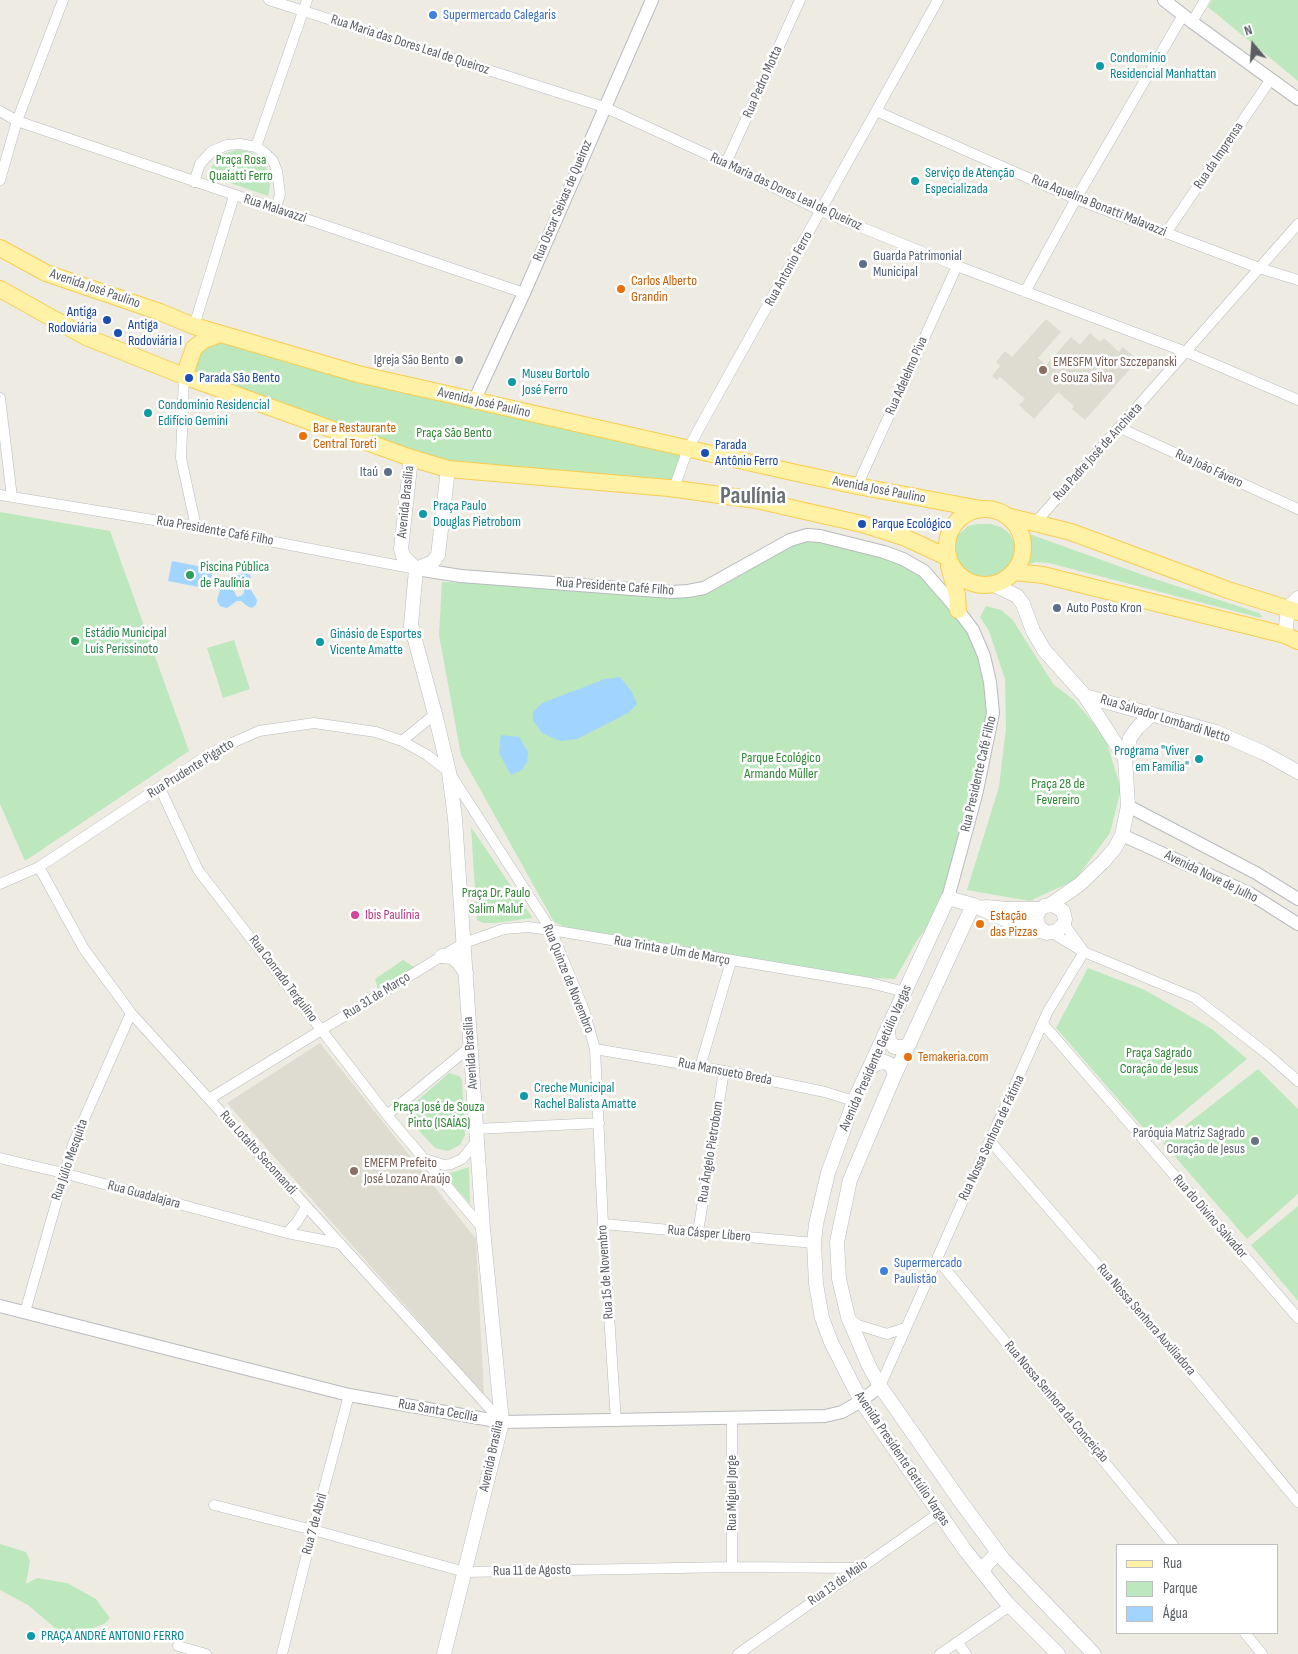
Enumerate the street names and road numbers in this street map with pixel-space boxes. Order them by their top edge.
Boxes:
street label: Rua Maria das Dores Leal de Queiroz [329,11,491,79]
street label: Rua Pedro Motta [740,43,786,121]
street label: Rua da Imprensa [1191,119,1247,193]
street label: Rua Oscar Seixas de Queiroz [530,138,596,264]
street label: Rua Maria das Dores Leal de Queiroz [707,149,865,235]
street label: Rua Aquelina Bonatti Malavazzi [1029,171,1169,241]
street label: Rua Malavazzi [242,191,308,227]
street label: Rua Antonio Ferro [761,229,817,309]
street label: Avenida José Paulino [48,266,142,312]
street label: Rua Adelelmo Piva [882,334,932,418]
street label: Avenida José Paulino [436,384,532,422]
street label: Rua Padre José de Anchieta [1050,400,1146,504]
street label: Rua João Fávero [1172,446,1246,492]
street label: Avenida Brasília [394,465,418,539]
street label: Avenida José Paulino [831,473,927,507]
street label: Rua Presidente Café Filho [155,512,275,550]
street label: Rua Presidente Café Filho [555,574,675,600]
street label: Rua Salvador Lombardi Netto [1098,691,1232,747]
street label: Rua Presidente Café Filho [957,714,1001,834]
street label: Rua Prudente Pigatto [145,736,237,802]
street label: Avenida Nove de Julho [1162,847,1260,907]
street label: Rua Quinze de Novembro [539,922,597,1036]
street label: Rua Conrado Tergulino [245,932,321,1026]
street label: Rua Trinta e Um de Março [613,933,731,969]
street label: Rua 31 de Março [341,969,413,1023]
street label: Avenida Presidente Getúlio Vargas [836,982,916,1134]
street label: Avenida Brasília [460,1016,482,1090]
street label: Rua Mansueto Breda [677,1055,773,1089]
street label: Rua Nossa Senhora de Fátima [956,1073,1028,1203]
street label: Rua Ângelo Pietrobom [695,1100,727,1204]
street label: Rua Lotalto Secomandi [216,1108,300,1198]
street label: Rua Júlio Mesquita [48,1117,92,1203]
street label: Rua do Divino Salvador [1169,1172,1251,1262]
street label: Rua Guadalajara [106,1177,182,1213]
street label: Rua Cásper Líbero [667,1222,751,1246]
street label: Rua 15 de Novembro [594,1224,618,1320]
street label: Rua Nossa Senhora Auxiliadora [1093,1261,1199,1379]
street label: Rua Nossa Senhora da Conceição [1000,1338,1112,1466]
street label: Avenida Presidente Getúlio Vargas [851,1389,953,1529]
street label: Rua Santa Cecília [397,1396,479,1426]
street label: Avenida Brasília [476,1419,508,1493]
street label: Rua Miguel Jorge [724,1455,740,1531]
street label: Rua 7 de Abril [299,1492,331,1556]
street label: Rua 13 de Maio [805,1556,871,1610]
street label: Rua 11 de Agosto [493,1562,571,1580]

